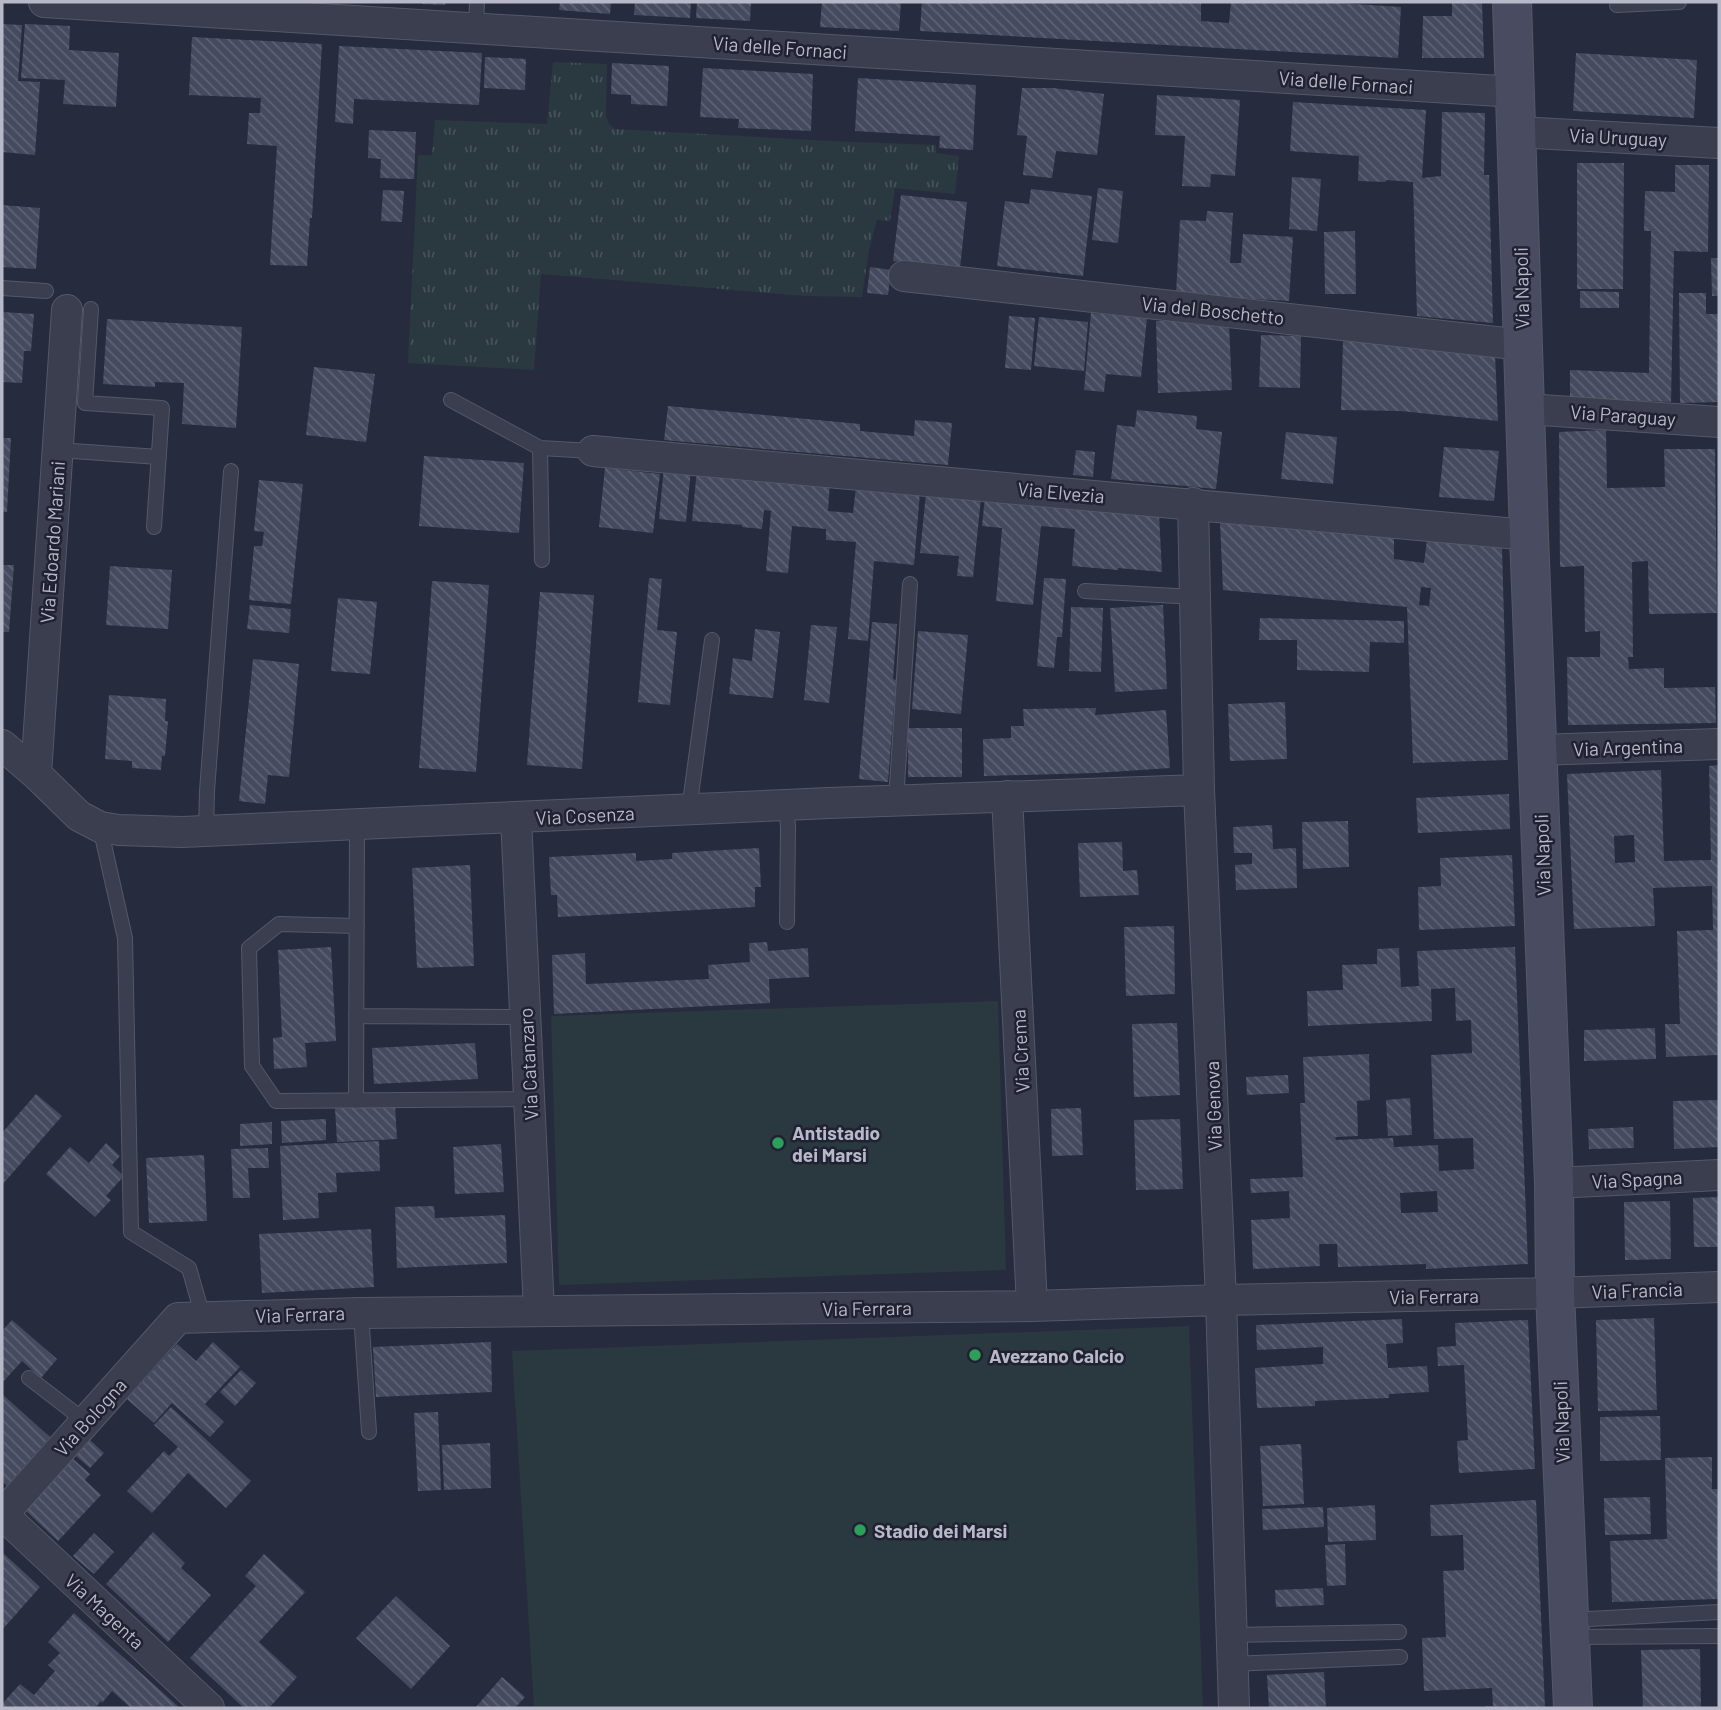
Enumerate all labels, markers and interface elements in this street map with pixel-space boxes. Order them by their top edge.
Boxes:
street label: Via delle Fornaci [712,31,848,63]
street label: Via delle Fornaci [1278,66,1414,98]
street label: Via Uruguay [1569,123,1668,151]
street label: Via Napoli [1509,247,1533,329]
street label: Via del Boschetto [1140,291,1286,329]
street label: Via Paraguay [1569,400,1677,430]
street label: Via Edoardo Mariani [35,460,69,624]
street label: Via Elvezia [1017,477,1105,507]
street label: Via Argentina [1573,734,1683,760]
street label: Via Cosenza [535,801,635,829]
street label: Via Napoli [1529,814,1555,896]
street label: Via Catanzaro [514,1007,542,1121]
street label: Via Crema [1006,1009,1034,1093]
street label: Via Genova [1200,1061,1226,1151]
place label: Antistadio dei Marsi [792,1121,880,1166]
marker: Antistadio dei Marsi [770,1135,786,1151]
street label: Via Spagna [1591,1165,1683,1193]
street label: Via Francia [1591,1277,1683,1303]
street label: Via Ferrara [1389,1284,1479,1308]
street label: Via Ferrara [822,1296,912,1320]
street label: Via Ferrara [255,1301,345,1327]
place label: Avezzano Calcio [989,1344,1124,1367]
marker: Avezzano Calcio [967,1347,983,1363]
street label: Via Bologna [49,1373,131,1461]
street label: Via Napoli [1548,1381,1574,1463]
place label: Stadio dei Marsi [874,1519,1007,1542]
marker: Stadio dei Marsi [852,1522,868,1538]
street label: Via Magenta [61,1568,149,1654]

